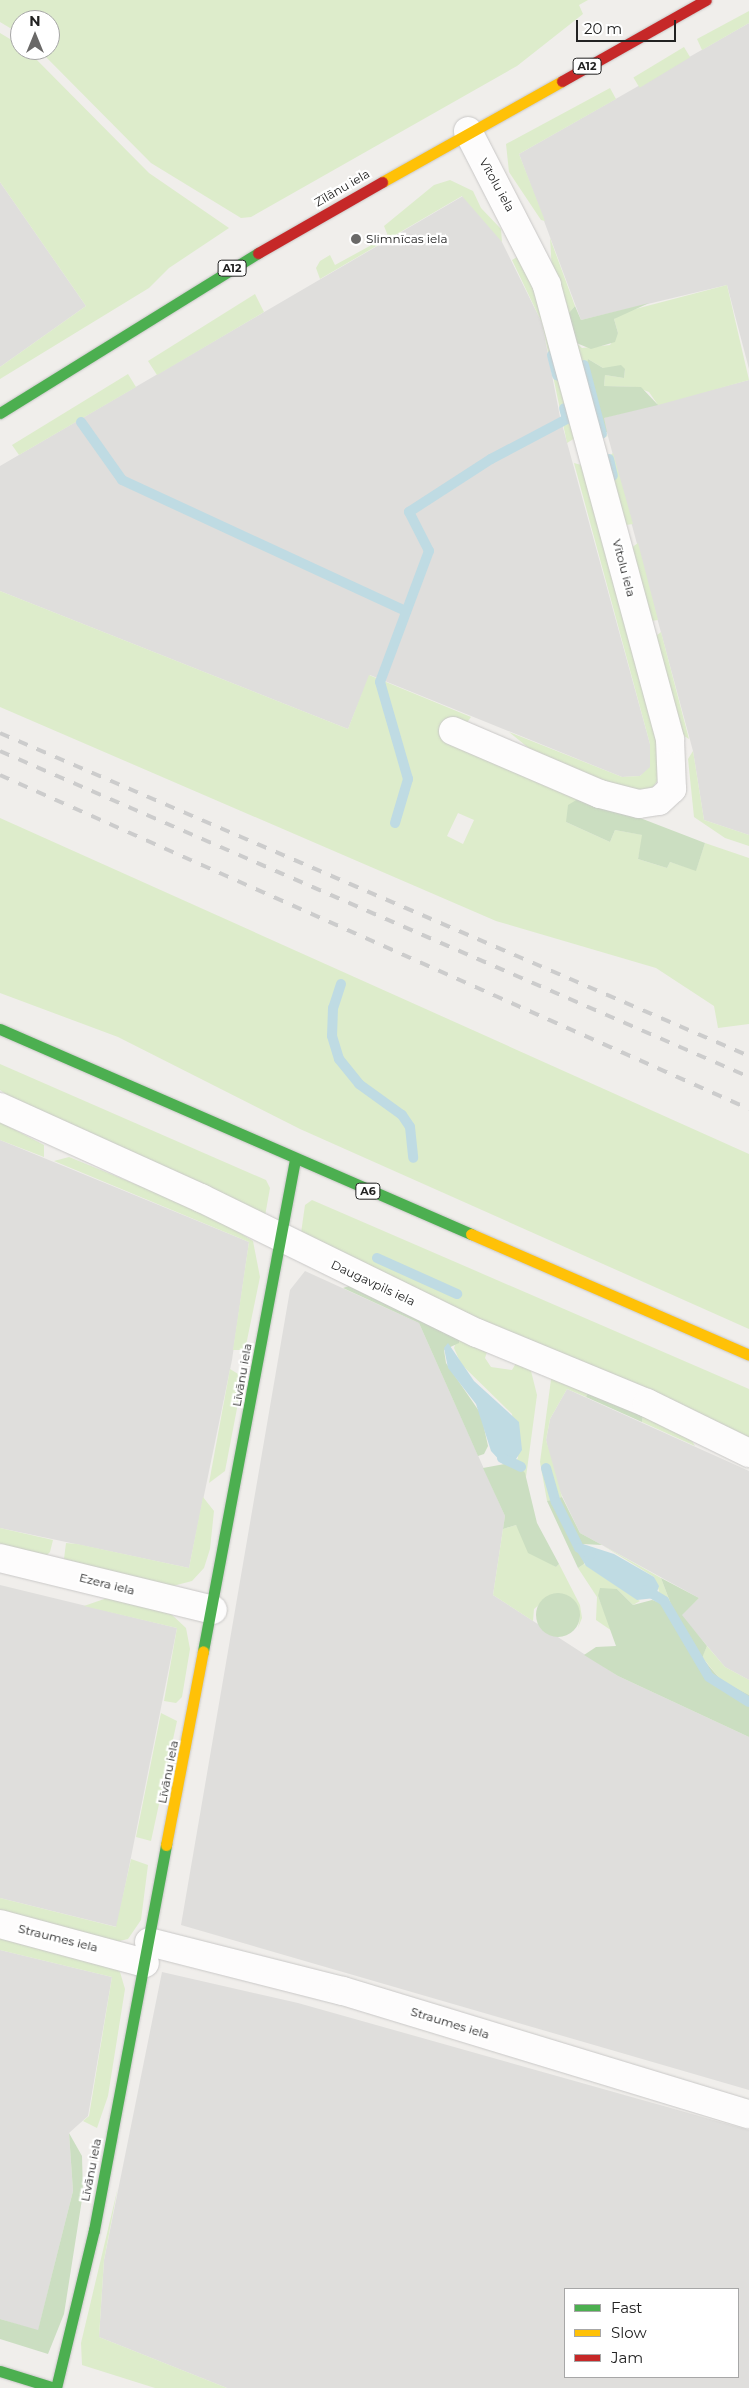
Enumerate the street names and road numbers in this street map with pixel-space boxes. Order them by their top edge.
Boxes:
road number: A12 [572,58,602,74]
street label: Vītolu iela [476,156,518,214]
street label: Zīlānu iela [312,166,372,210]
road number: A12 [217,260,247,276]
street label: Vītolu iela [609,538,639,598]
road number: A6 [354,1182,382,1200]
street label: Daugavpils iela [329,1257,417,1309]
street label: Līvānu iela [229,1342,255,1408]
street label: Ezera iela [78,1570,136,1598]
street label: Līvānu iela [155,1739,181,1805]
street label: Straumes iela [17,1921,99,1955]
street label: Straumes iela [409,2004,491,2042]
street label: Līvānu iela [78,2137,104,2203]

